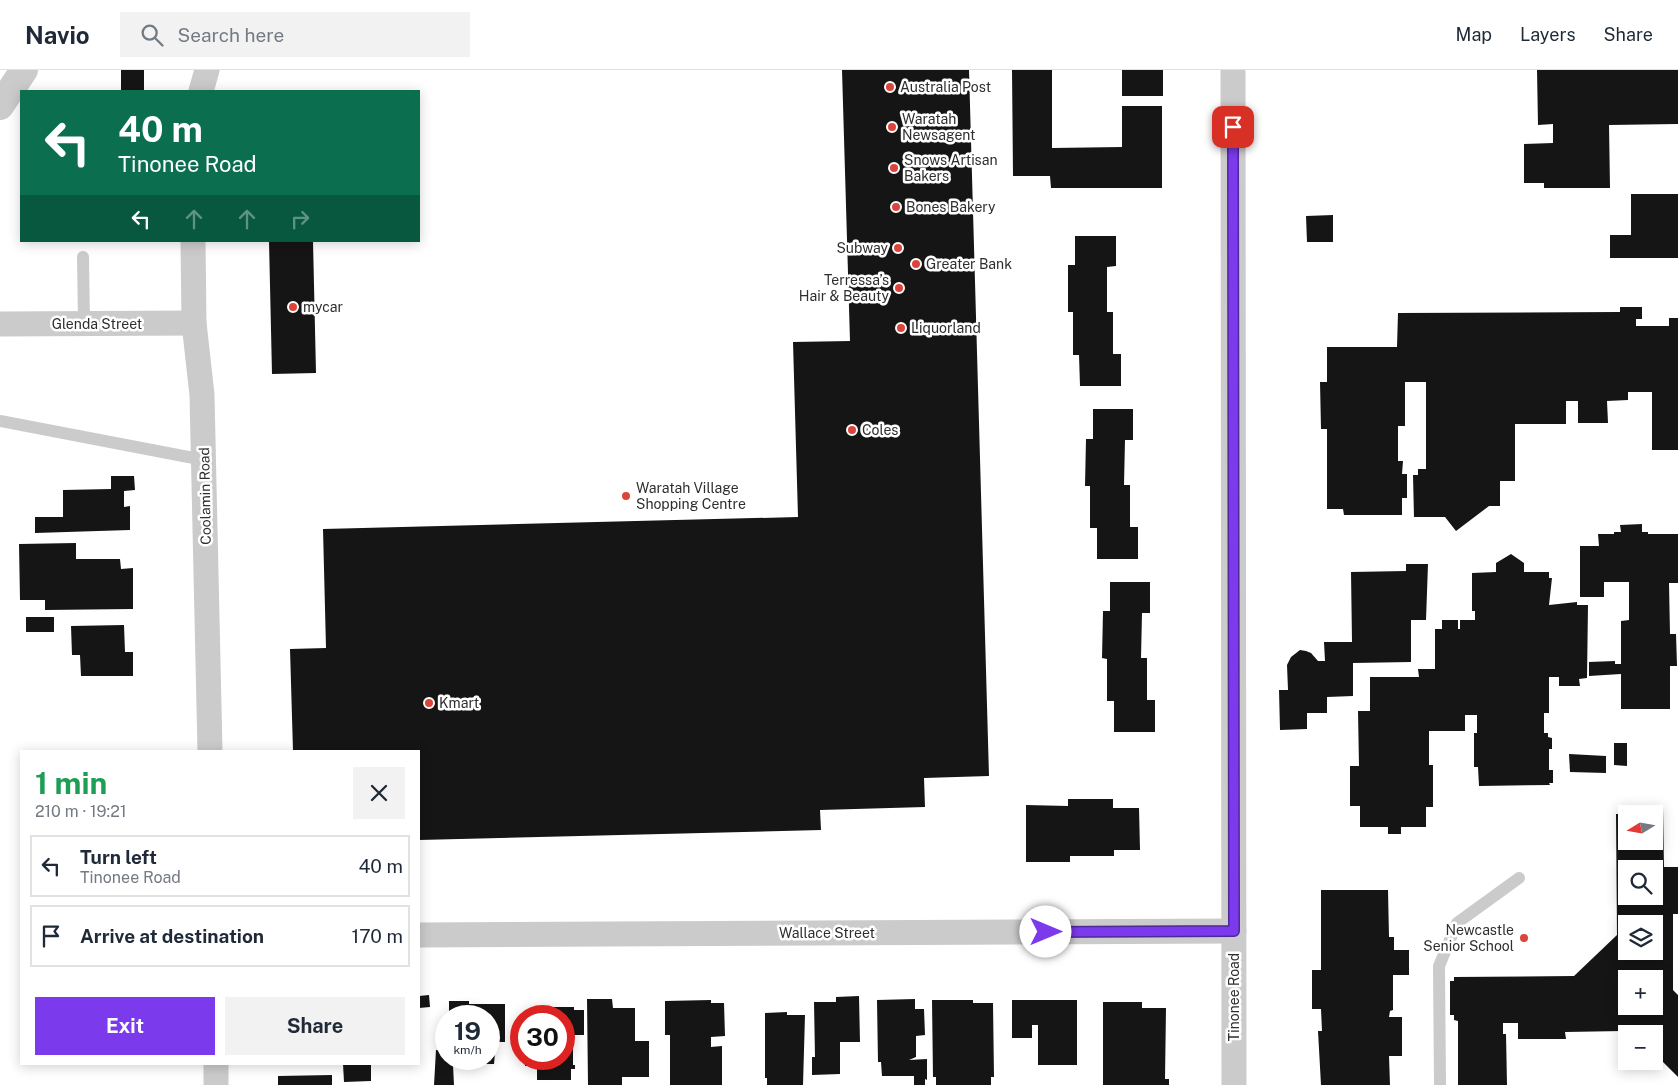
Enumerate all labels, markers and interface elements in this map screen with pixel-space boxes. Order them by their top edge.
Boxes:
search box [120,12,470,57]
text: Navio [25,21,90,49]
icon: search [138,21,166,49]
text: Search here [178,24,284,46]
text: Map [1456,24,1492,45]
text: Layers [1520,24,1576,45]
text: Share [1604,24,1653,45]
place label: Australia Post [900,79,991,95]
marker: Australia Post [884,81,896,93]
pin [1212,106,1254,148]
text: 40 m [118,109,203,150]
icon: left [35,110,100,175]
place label: Waratah Newsagent [902,111,976,143]
icon: arrive [1219,113,1247,141]
marker: Waratah Newsagent [886,121,898,133]
text: Tinonee Road [118,151,257,177]
place label: Snows Artisan Bakers [904,152,998,184]
marker: Snows Artisan Bakers [888,162,900,174]
place label: Bones Bakery [906,199,996,215]
marker: Bones Bakery [890,201,902,213]
icon: left [127,205,155,233]
icon: ahead [180,205,208,233]
icon: ahead [233,205,261,233]
icon: right [286,205,314,233]
place label: Subway [836,240,889,256]
marker: Subway [892,242,904,254]
place label: Greater Bank [926,256,1012,272]
marker: Greater Bank [910,258,922,270]
place label: Terressa’s Hair & Beauty [799,272,889,304]
marker: Terressa’s Hair & Beauty [893,282,905,294]
place label: mycar [303,299,343,315]
marker: mycar [287,301,299,313]
street label: Glenda Street [52,316,142,332]
place label: Liquorland [911,320,981,336]
marker: Liquorland [895,322,907,334]
place label: Coles [862,422,898,438]
marker: Coles [846,424,858,436]
street label: Coolamin Road [196,447,214,545]
place label: Waratah Village Shopping Centre [636,480,746,512]
marker: Waratah Village Shopping Centre [620,490,632,502]
place label: Kmart [439,695,479,711]
marker: Kmart [423,697,435,709]
text: 1 min [35,765,107,801]
button: close [353,767,405,819]
text: 210 m · 19:21 [35,802,126,821]
north arrow [1618,805,1662,850]
map controls [1618,805,1663,1070]
text: Turn left [80,846,157,868]
icon: left [37,852,65,880]
text: 40 m [358,855,403,877]
button: search [1618,860,1663,905]
text: Tinonee Road [80,868,181,887]
position arrow [1019,905,1071,957]
button: layers [1618,915,1663,960]
icon: arrive [37,922,65,950]
place label: Newcastle Senior School [1423,922,1514,954]
text: Arrive at destination [80,925,264,947]
text: 170 m [352,925,403,947]
street label: Wallace Street [779,925,875,941]
marker: Newcastle Senior School [1518,932,1530,944]
street label: Tinonee Road [1226,953,1242,1041]
button: + [1618,970,1663,1015]
button: Exit [35,997,215,1055]
button: Share [225,997,405,1055]
speed limit sign: 30 [510,1005,575,1070]
text: 19 [454,1016,481,1046]
button: − [1618,1025,1663,1070]
text: km/h [453,1043,482,1057]

